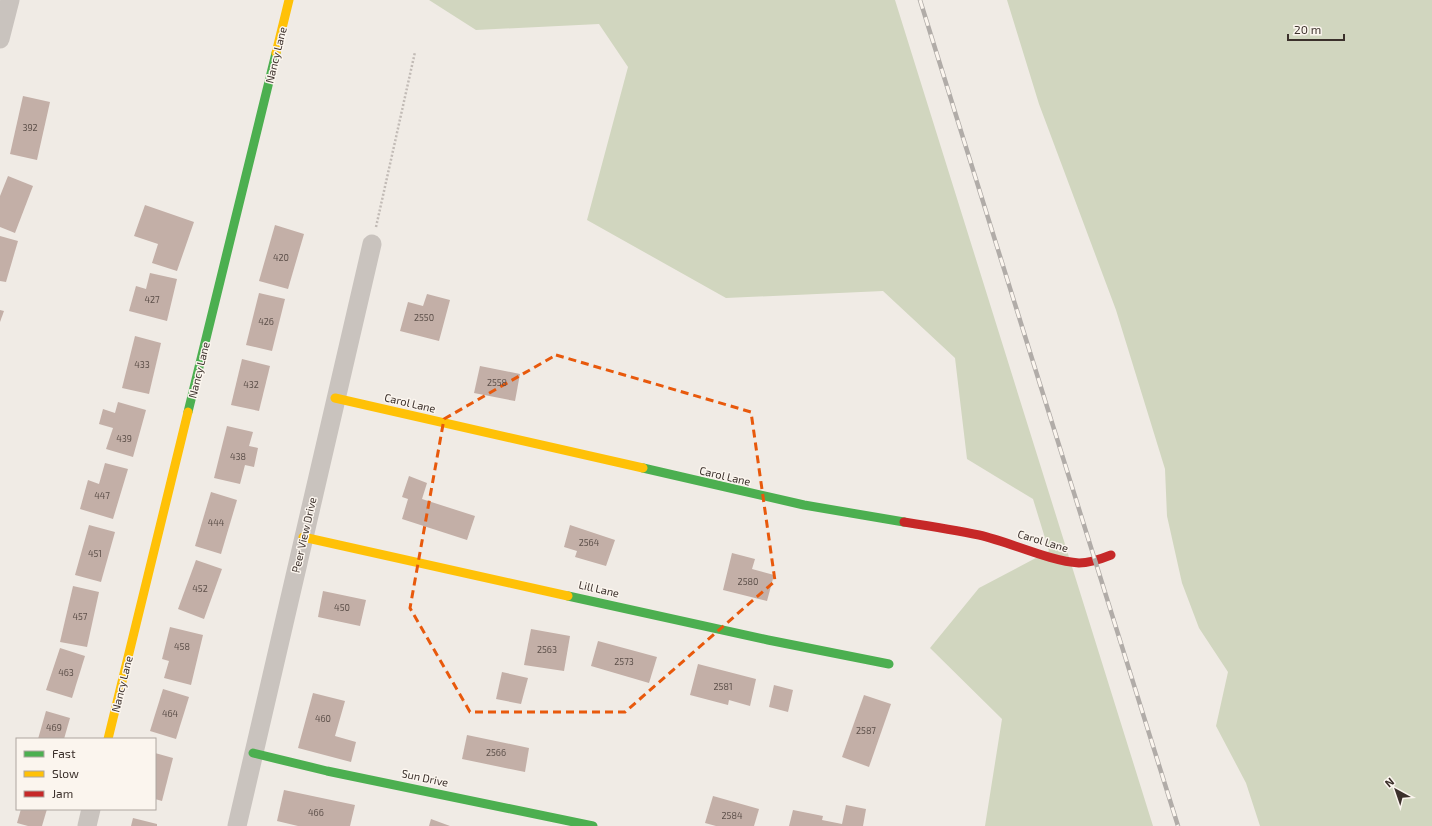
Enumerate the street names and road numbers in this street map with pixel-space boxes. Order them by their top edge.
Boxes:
street label: Nancy Lane [262,25,289,84]
street label: Nancy Lane [185,340,212,399]
street label: Carol Lane [383,390,437,415]
street label: Carol Lane [698,463,752,488]
street label: Peer View Drive [288,496,319,574]
street label: Carol Lane [1016,527,1070,554]
street label: Lill Lane [578,578,621,599]
street label: Nancy Lane [108,654,135,713]
street label: Sun Drive [401,766,450,789]

